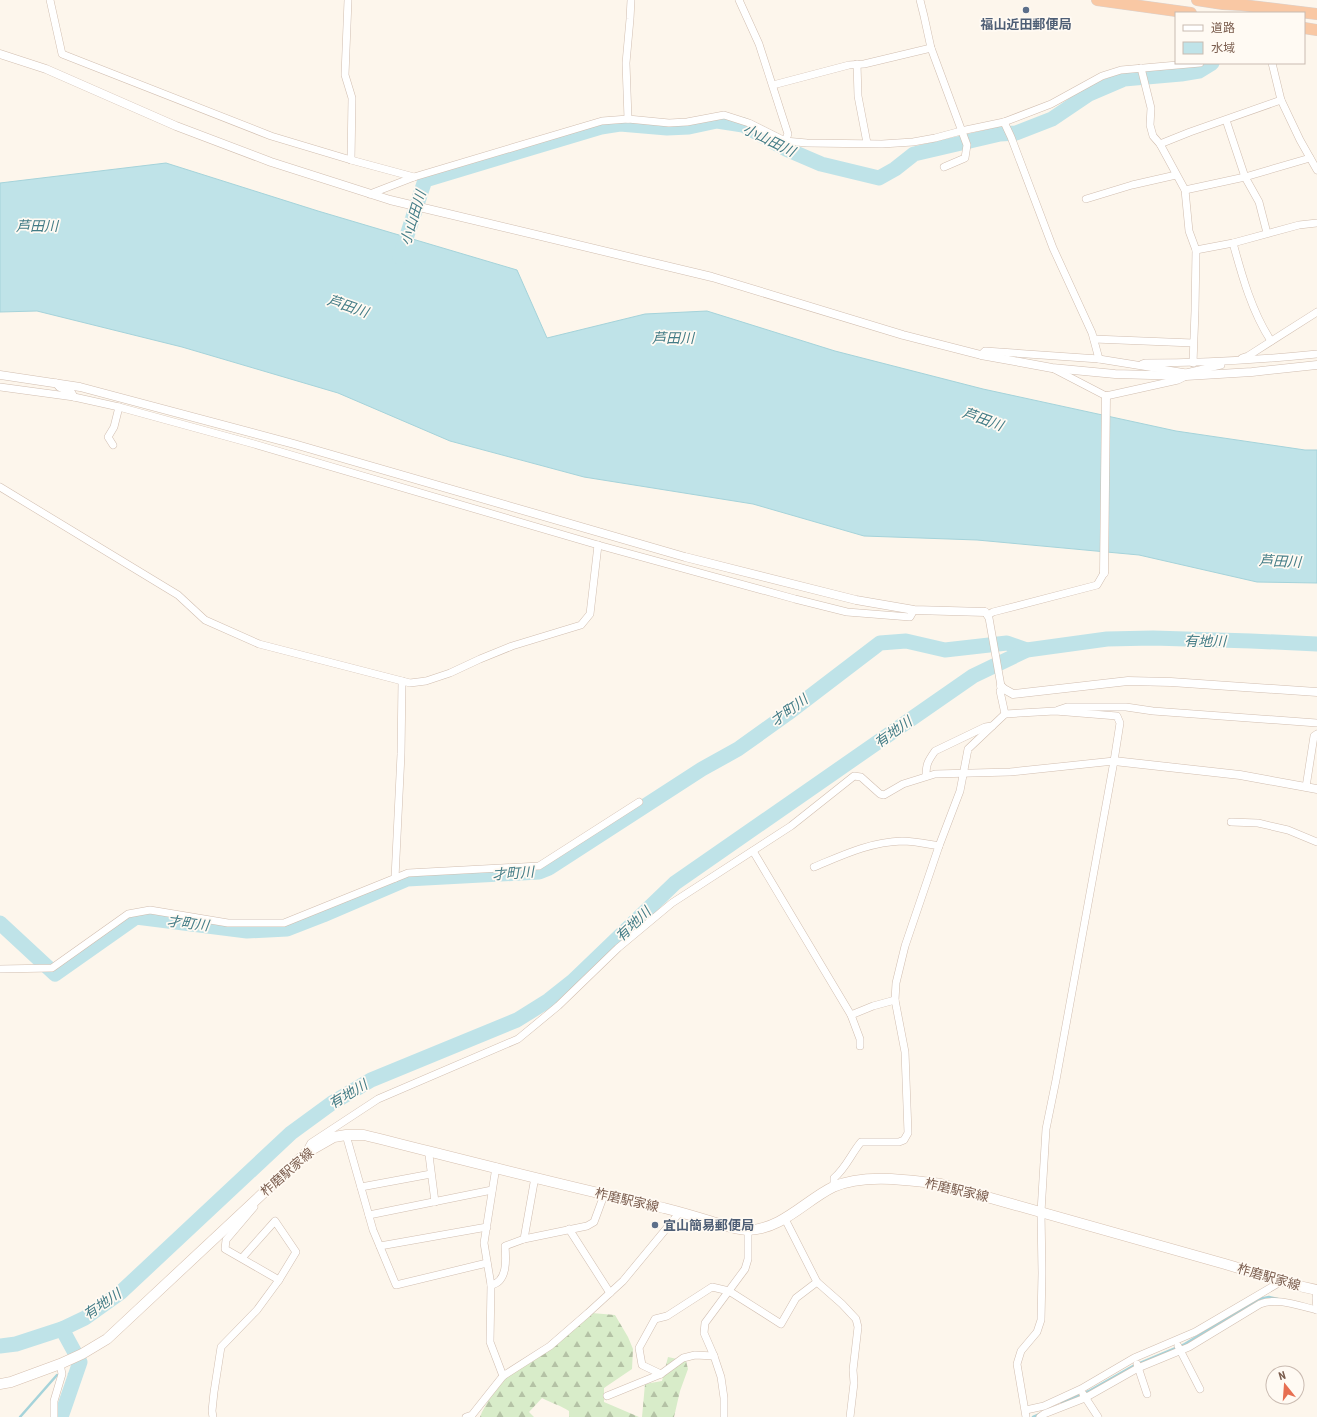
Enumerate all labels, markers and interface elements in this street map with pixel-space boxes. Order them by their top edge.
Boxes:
marker: 福山近田郵便局 [1021,5,1031,15]
legend [1175,12,1305,64]
place label: 福山近田郵便局 [980,17,1072,32]
text: 道路 [1211,21,1235,35]
text: 水域 [1211,41,1235,55]
water label: 小山田川 [740,121,799,160]
water label: 小山田川 [397,187,429,247]
water label: 芦田川 [16,218,60,234]
water label: 芦田川 [326,292,372,321]
water label: 芦田川 [652,330,696,346]
water label: 芦田川 [961,404,1007,434]
water label: 芦田川 [1259,552,1303,570]
water label: 有地川 [1184,633,1228,649]
water label: 才町川 [767,690,812,729]
water label: 有地川 [871,712,916,751]
water label: 才町川 [491,863,537,882]
water label: 有地川 [612,902,655,944]
water label: 才町川 [166,913,212,934]
water label: 有地川 [326,1075,372,1112]
street label: 柞磨駅家線 [258,1145,316,1199]
street label: 柞磨駅家線 [924,1175,990,1205]
street label: 柞磨駅家線 [594,1185,660,1215]
place label: 宜山簡易郵便局 [663,1218,754,1233]
marker: 宜山簡易郵便局 [650,1220,660,1230]
street label: 柞磨駅家線 [1236,1261,1302,1293]
water label: 有地川 [80,1285,126,1322]
north arrow [1265,1365,1305,1405]
text: N [1277,1369,1288,1383]

